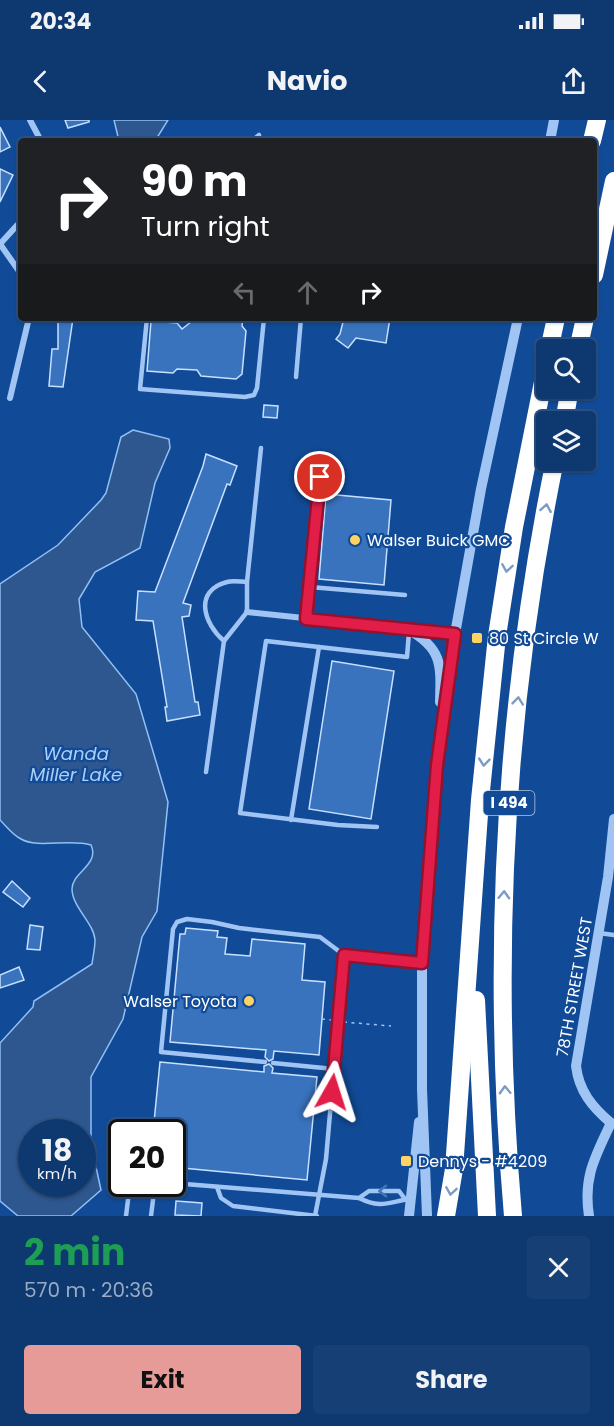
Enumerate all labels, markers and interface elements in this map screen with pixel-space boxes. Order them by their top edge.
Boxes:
text: 20:34 [30,6,91,37]
text: Navio [267,62,347,99]
icon: back [24,65,57,98]
icon: share [557,65,590,98]
text: 90 m [141,152,248,211]
icon: right [42,162,120,240]
text: Turn right [141,208,270,245]
icon: left [228,276,261,309]
icon: ahead [291,276,324,309]
icon: right [354,276,387,309]
map controls [536,339,596,471]
button: search [536,339,596,399]
button: layers [536,411,596,471]
pin [294,451,345,502]
icon: arrive [303,460,336,493]
one-way arrow [539,503,552,513]
place label: Walser Buick GMC [367,529,511,552]
marker: Walser Buick GMC [348,533,362,547]
one-way arrow [501,564,513,573]
place label: 80 St Circle W [489,627,599,650]
marker: 80 St Circle W [470,631,484,645]
one-way arrow [511,696,524,706]
water label: Wanda Miller Lake [30,741,122,787]
one-way arrow [478,757,491,767]
road number: I 494 [484,791,534,815]
one-way arrow [497,891,510,900]
street label: 78TH STREET WEST [551,915,598,1059]
place label: Walser Toyota [123,990,237,1013]
marker: Walser Toyota [242,994,256,1008]
position arrow [300,1060,364,1124]
one-way arrow [499,1086,512,1095]
speed limit sign: 20 [108,1119,186,1197]
text: 18 [42,1129,72,1172]
place label: Dennys - #4209 [418,1150,547,1173]
marker: Dennys - #4209 [399,1154,413,1168]
text: km/h [37,1163,77,1184]
one-way arrow [378,1185,387,1197]
one-way arrow [445,1185,458,1195]
text: 2 min [24,1227,125,1278]
button: close [527,1236,590,1299]
text: 570 m · 20:36 [24,1276,154,1304]
button: Exit [24,1345,301,1414]
button: Share [313,1345,590,1414]

